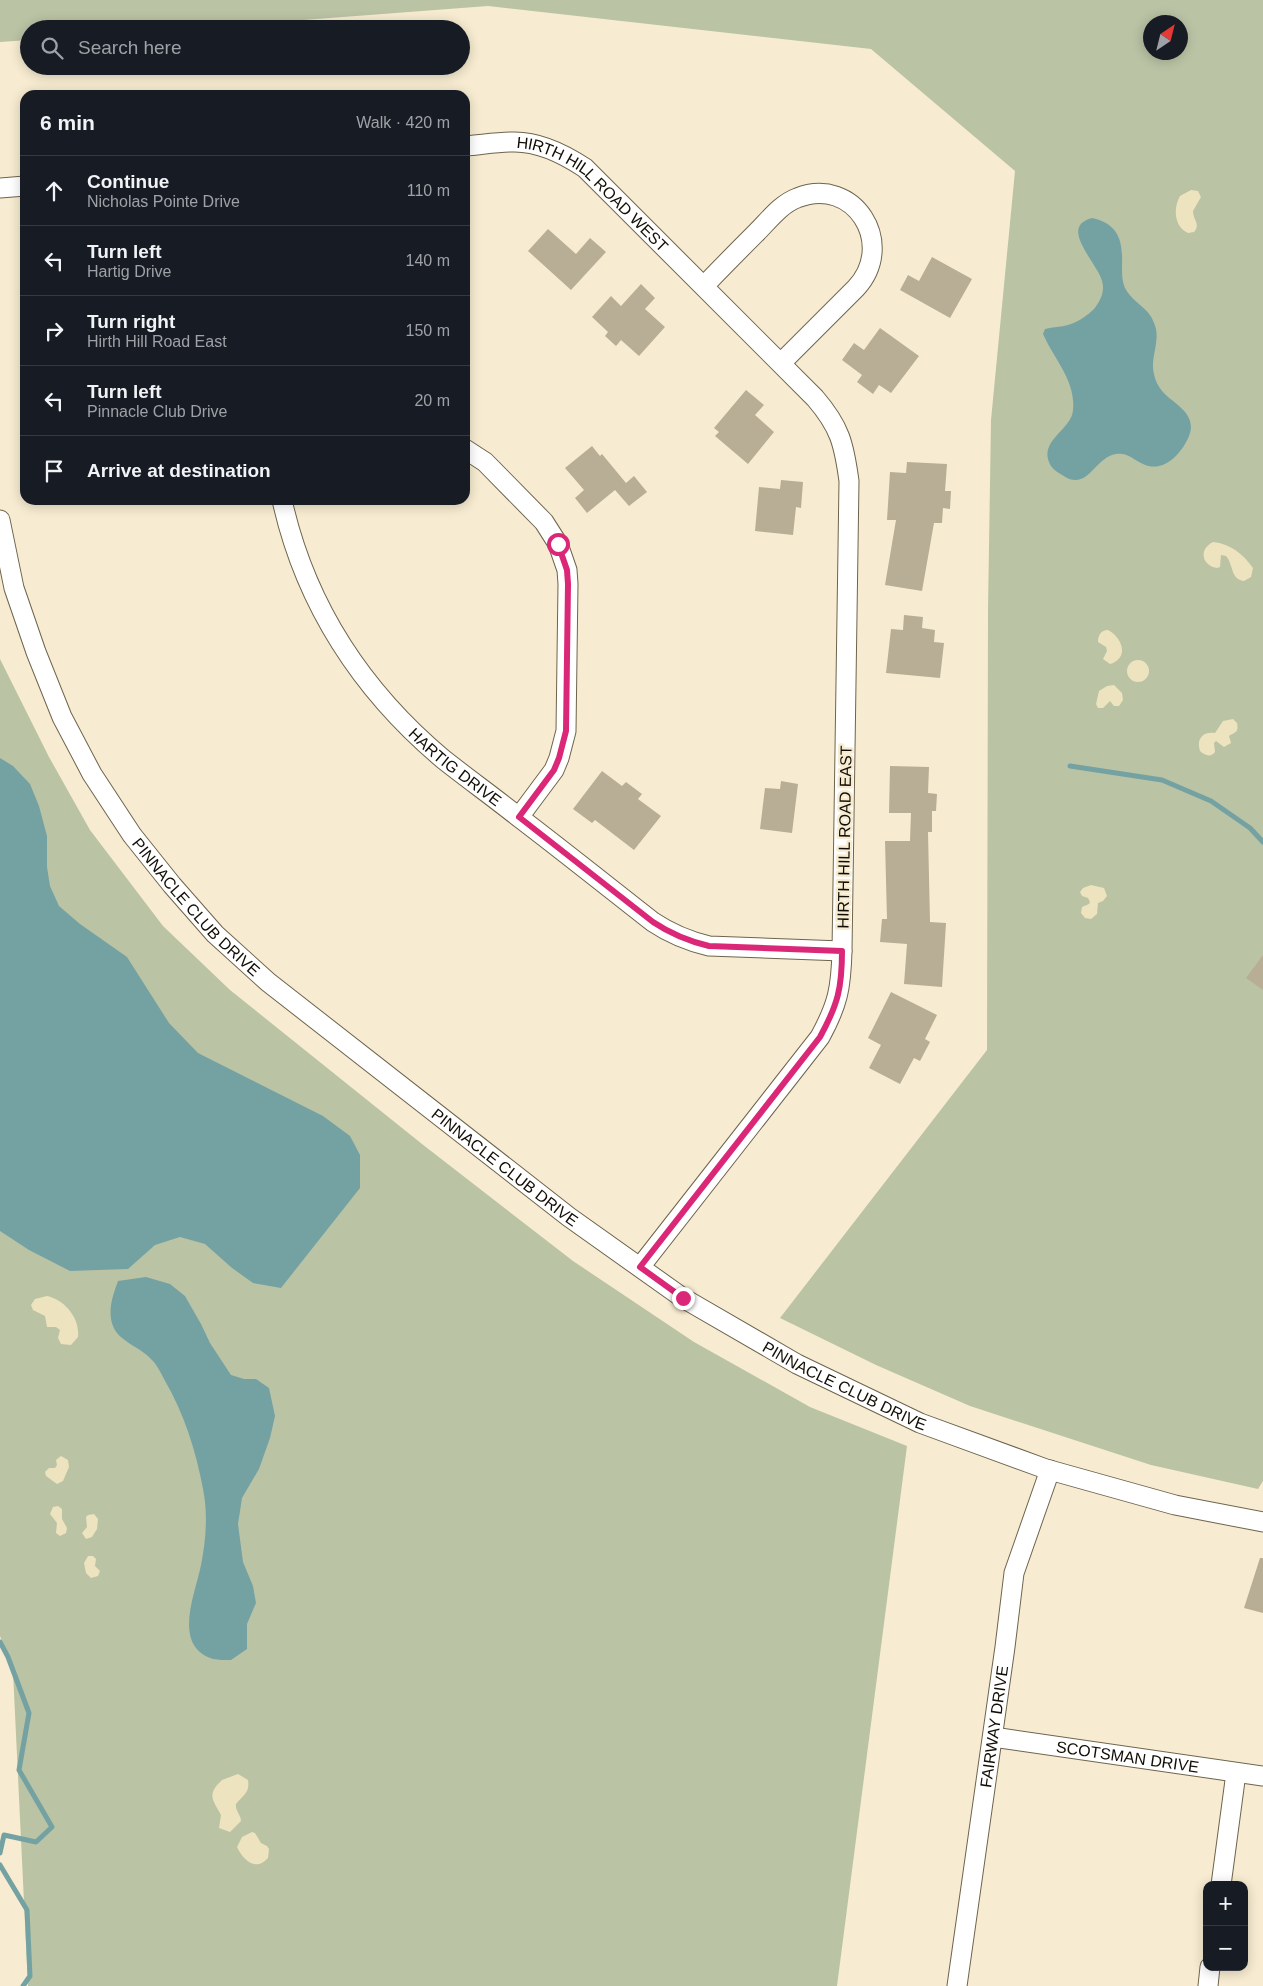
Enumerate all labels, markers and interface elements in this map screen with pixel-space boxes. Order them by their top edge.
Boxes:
north arrow [1143,15,1188,60]
search box [20,20,470,75]
icon: search [38,34,66,62]
text: Search here [78,37,182,58]
text: 6 min [40,111,95,134]
text: Walk · 420 m [356,114,450,131]
street label: HIRTH HILL ROAD WEST [516,134,671,255]
text: Continue [87,171,169,192]
icon: ahead [40,177,68,205]
text: 110 m [407,182,450,199]
text: Nicholas Pointe Drive [87,193,240,210]
text: Turn left [87,241,162,262]
icon: left [40,247,68,275]
text: 140 m [406,252,450,269]
text: Hartig Drive [87,263,171,280]
text: Turn right [87,311,175,332]
icon: right [40,317,68,345]
text: 150 m [406,322,450,339]
text: Hirth Hill Road East [87,333,227,350]
text: Turn left [87,381,162,402]
icon: left [40,387,68,415]
text: 20 m [414,392,450,409]
text: Pinnacle Club Drive [87,403,228,420]
icon: arrive [40,457,68,485]
text: Arrive at destination [87,460,271,481]
route start [547,533,570,556]
street label: HARTIG DRIVE [405,725,504,809]
street label: HIRTH HILL ROAD EAST [834,745,855,929]
street label: PINNACLE CLUB DRIVE [129,835,263,979]
street label: PINNACLE CLUB DRIVE [428,1105,581,1230]
route end [672,1287,695,1310]
street label: PINNACLE CLUB DRIVE [760,1338,929,1434]
street label: FAIRWAY DRIVE [977,1665,1011,1789]
street label: SCOTSMAN DRIVE [1055,1738,1200,1776]
map controls [1203,1881,1248,1971]
button: + [1203,1881,1248,1926]
button: − [1203,1926,1248,1971]

